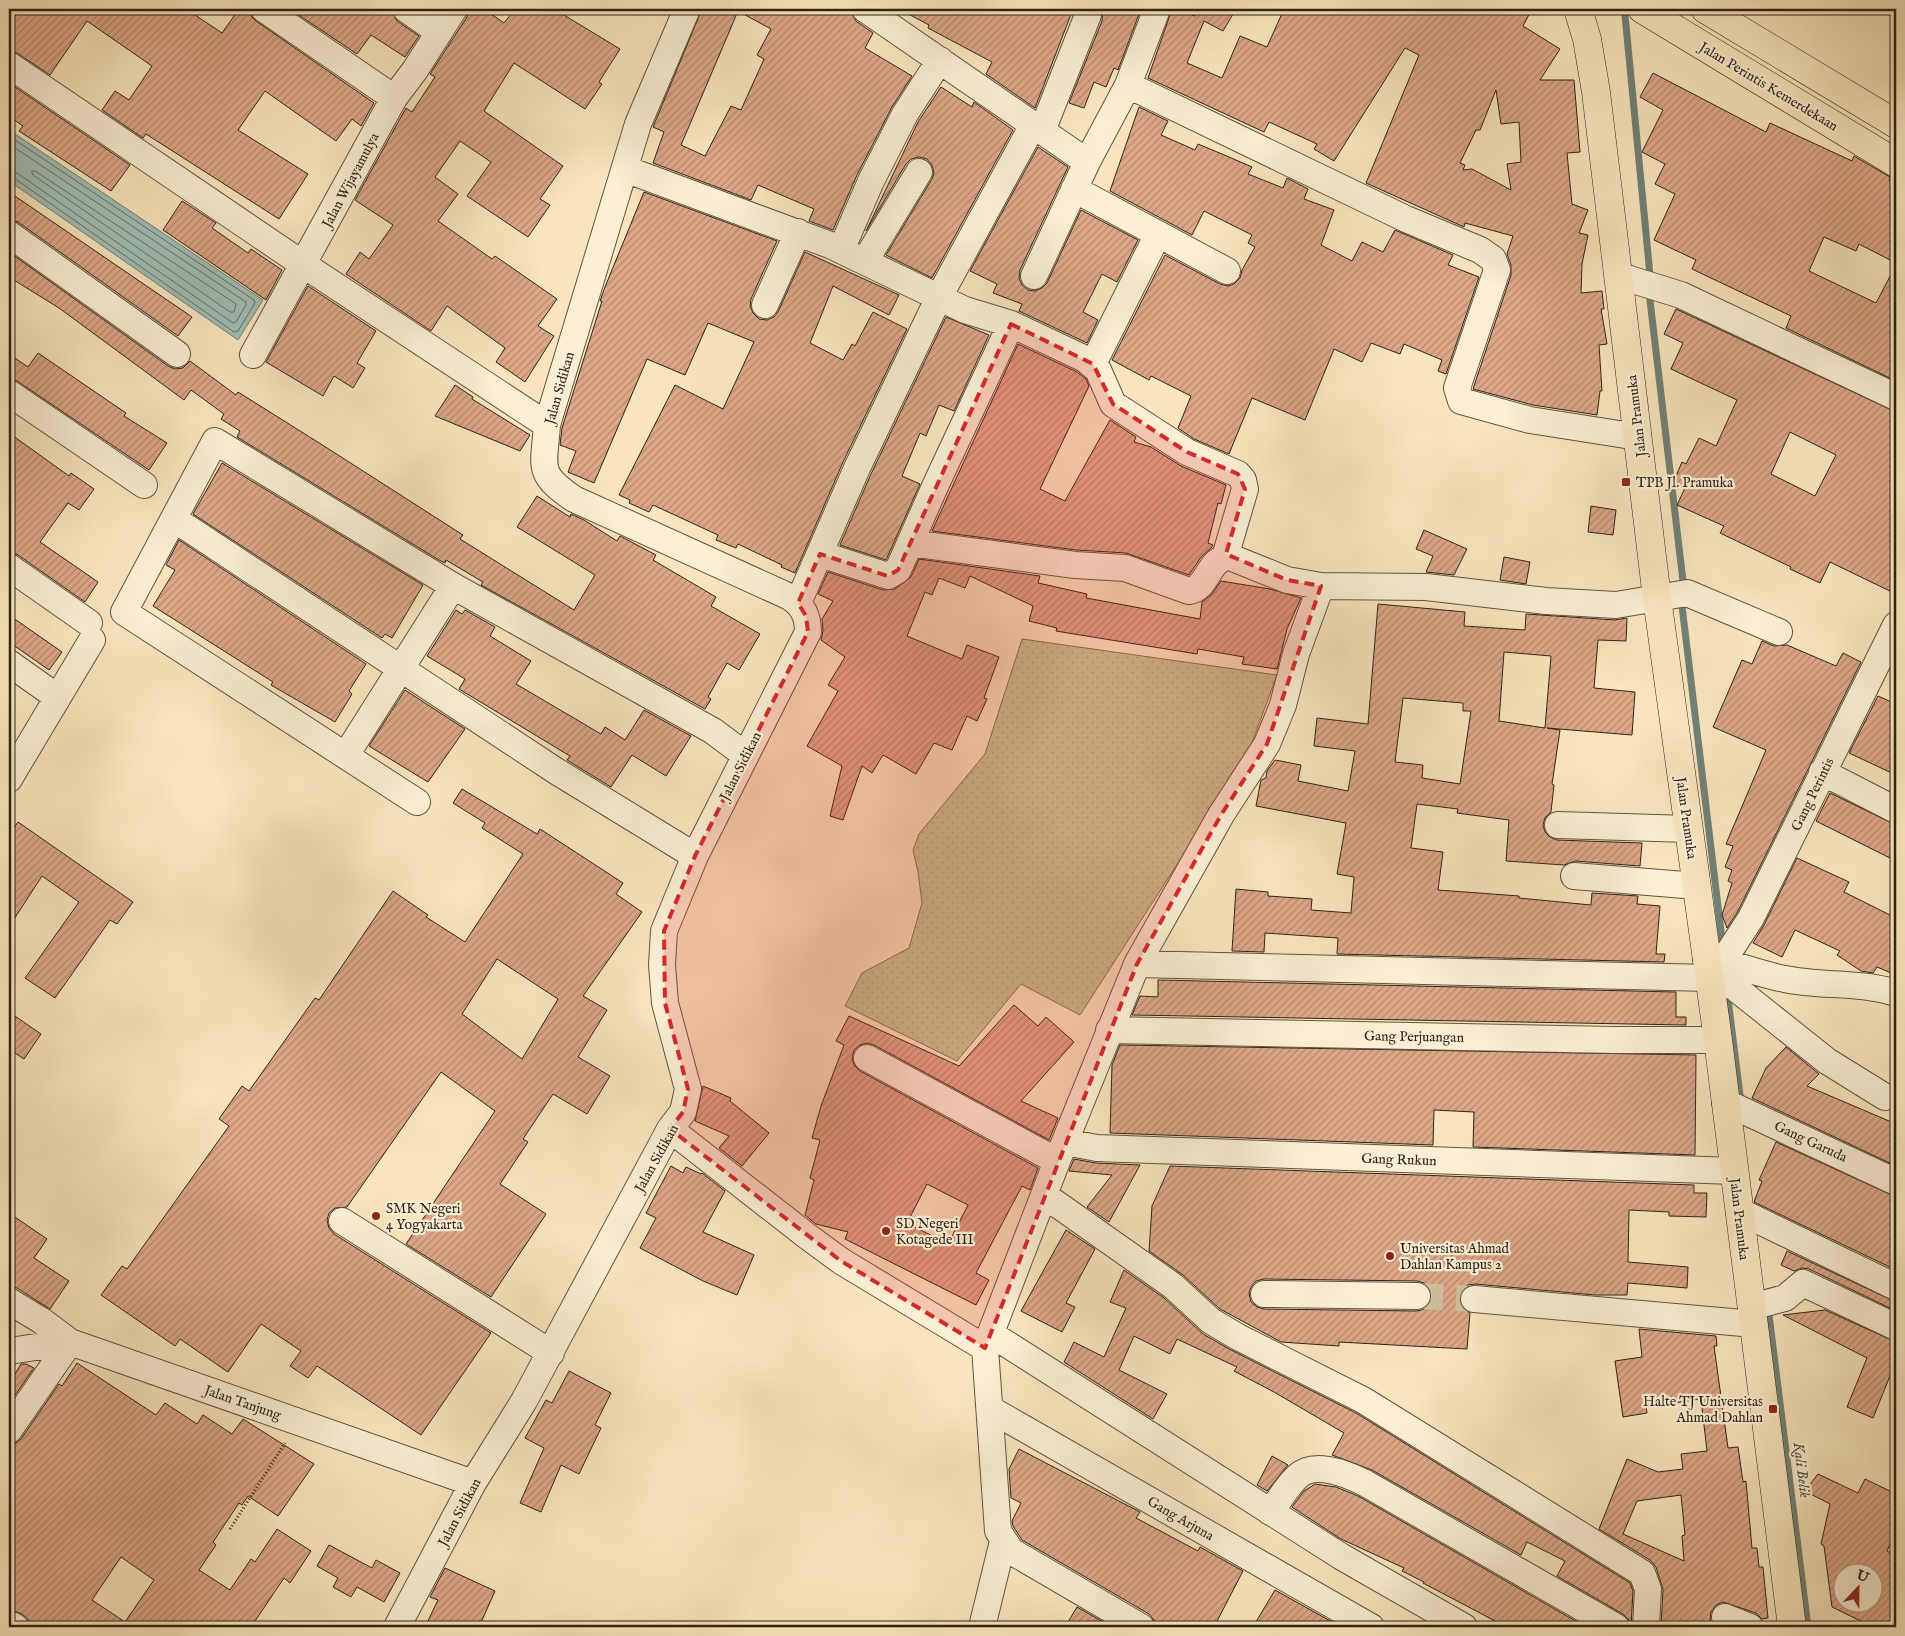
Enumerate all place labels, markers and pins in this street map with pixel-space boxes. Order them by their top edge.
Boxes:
place label: TPB Jl. Pramuka [1636,474,1734,492]
marker: TPB Jl. Pramuka [1620,476,1632,488]
place label: SMK Negeri 4 Yogyakarta [386,1200,463,1234]
marker: SMK Negeri 4 Yogyakarta [370,1210,382,1222]
place label: SD Negeri Kotagede III [896,1215,974,1249]
marker: SD Negeri Kotagede III [880,1225,892,1237]
place label: Universitas Ahmad Dahlan Kampus 2 [1400,1240,1510,1274]
marker: Universitas Ahmad Dahlan Kampus 2 [1384,1250,1396,1262]
place label: Halte TJ Universitas Ahmad Dahlan [1643,1393,1764,1427]
marker: Halte TJ Universitas Ahmad Dahlan [1767,1403,1779,1415]

